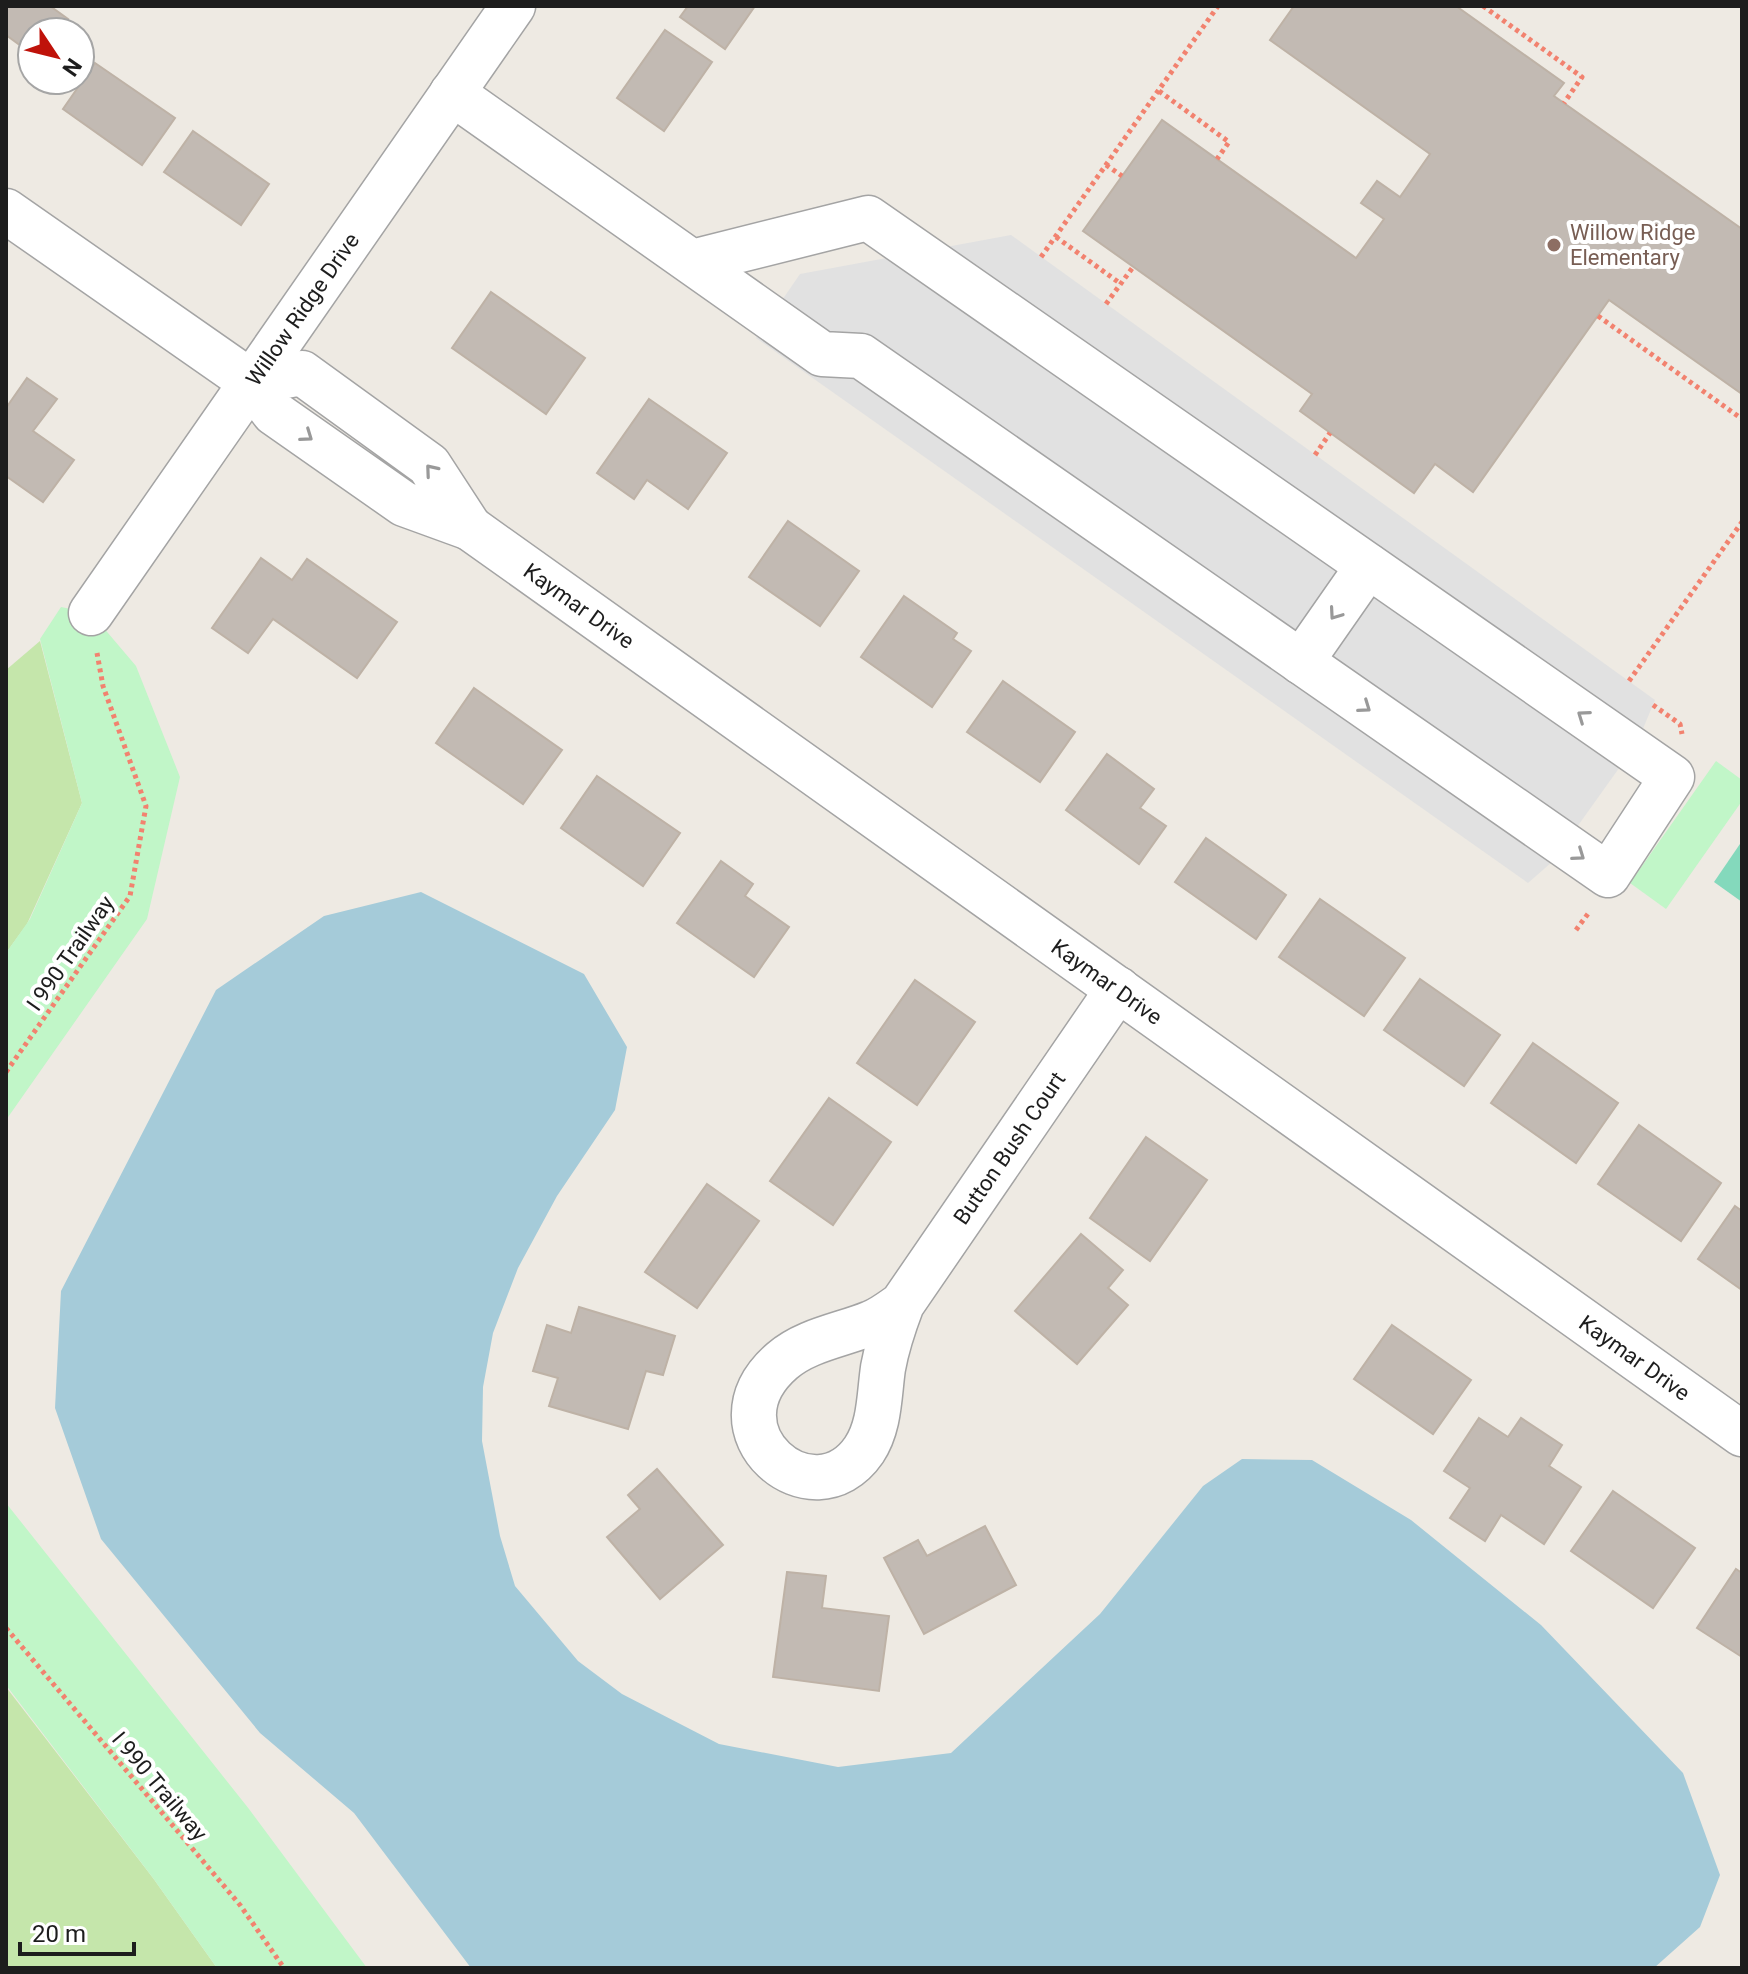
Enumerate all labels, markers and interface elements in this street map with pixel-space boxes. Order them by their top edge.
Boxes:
north arrow [16,16,96,96]
text: N [57,54,87,81]
place label: Willow Ridge Elementary [1570,220,1695,270]
street label: Willow Ridge Drive [241,228,364,391]
marker: Willow Ridge Elementary [1545,236,1563,254]
one-way arrow [298,426,312,441]
one-way arrow [426,464,440,479]
street label: Kaymar Drive [519,558,639,654]
one-way arrow [1330,606,1345,620]
one-way arrow [1357,697,1371,712]
one-way arrow [1578,711,1592,726]
one-way arrow [1570,845,1584,860]
street label: I 990 Trailway [22,891,120,1015]
street label: Kaymar Drive [1047,934,1167,1030]
street label: Button Bush Court [948,1067,1070,1229]
street label: Kaymar Drive [1574,1310,1695,1406]
street label: I 990 Trailway [107,1727,213,1846]
scale bar [20,1906,134,1956]
text: 20 m [32,1920,86,1948]

